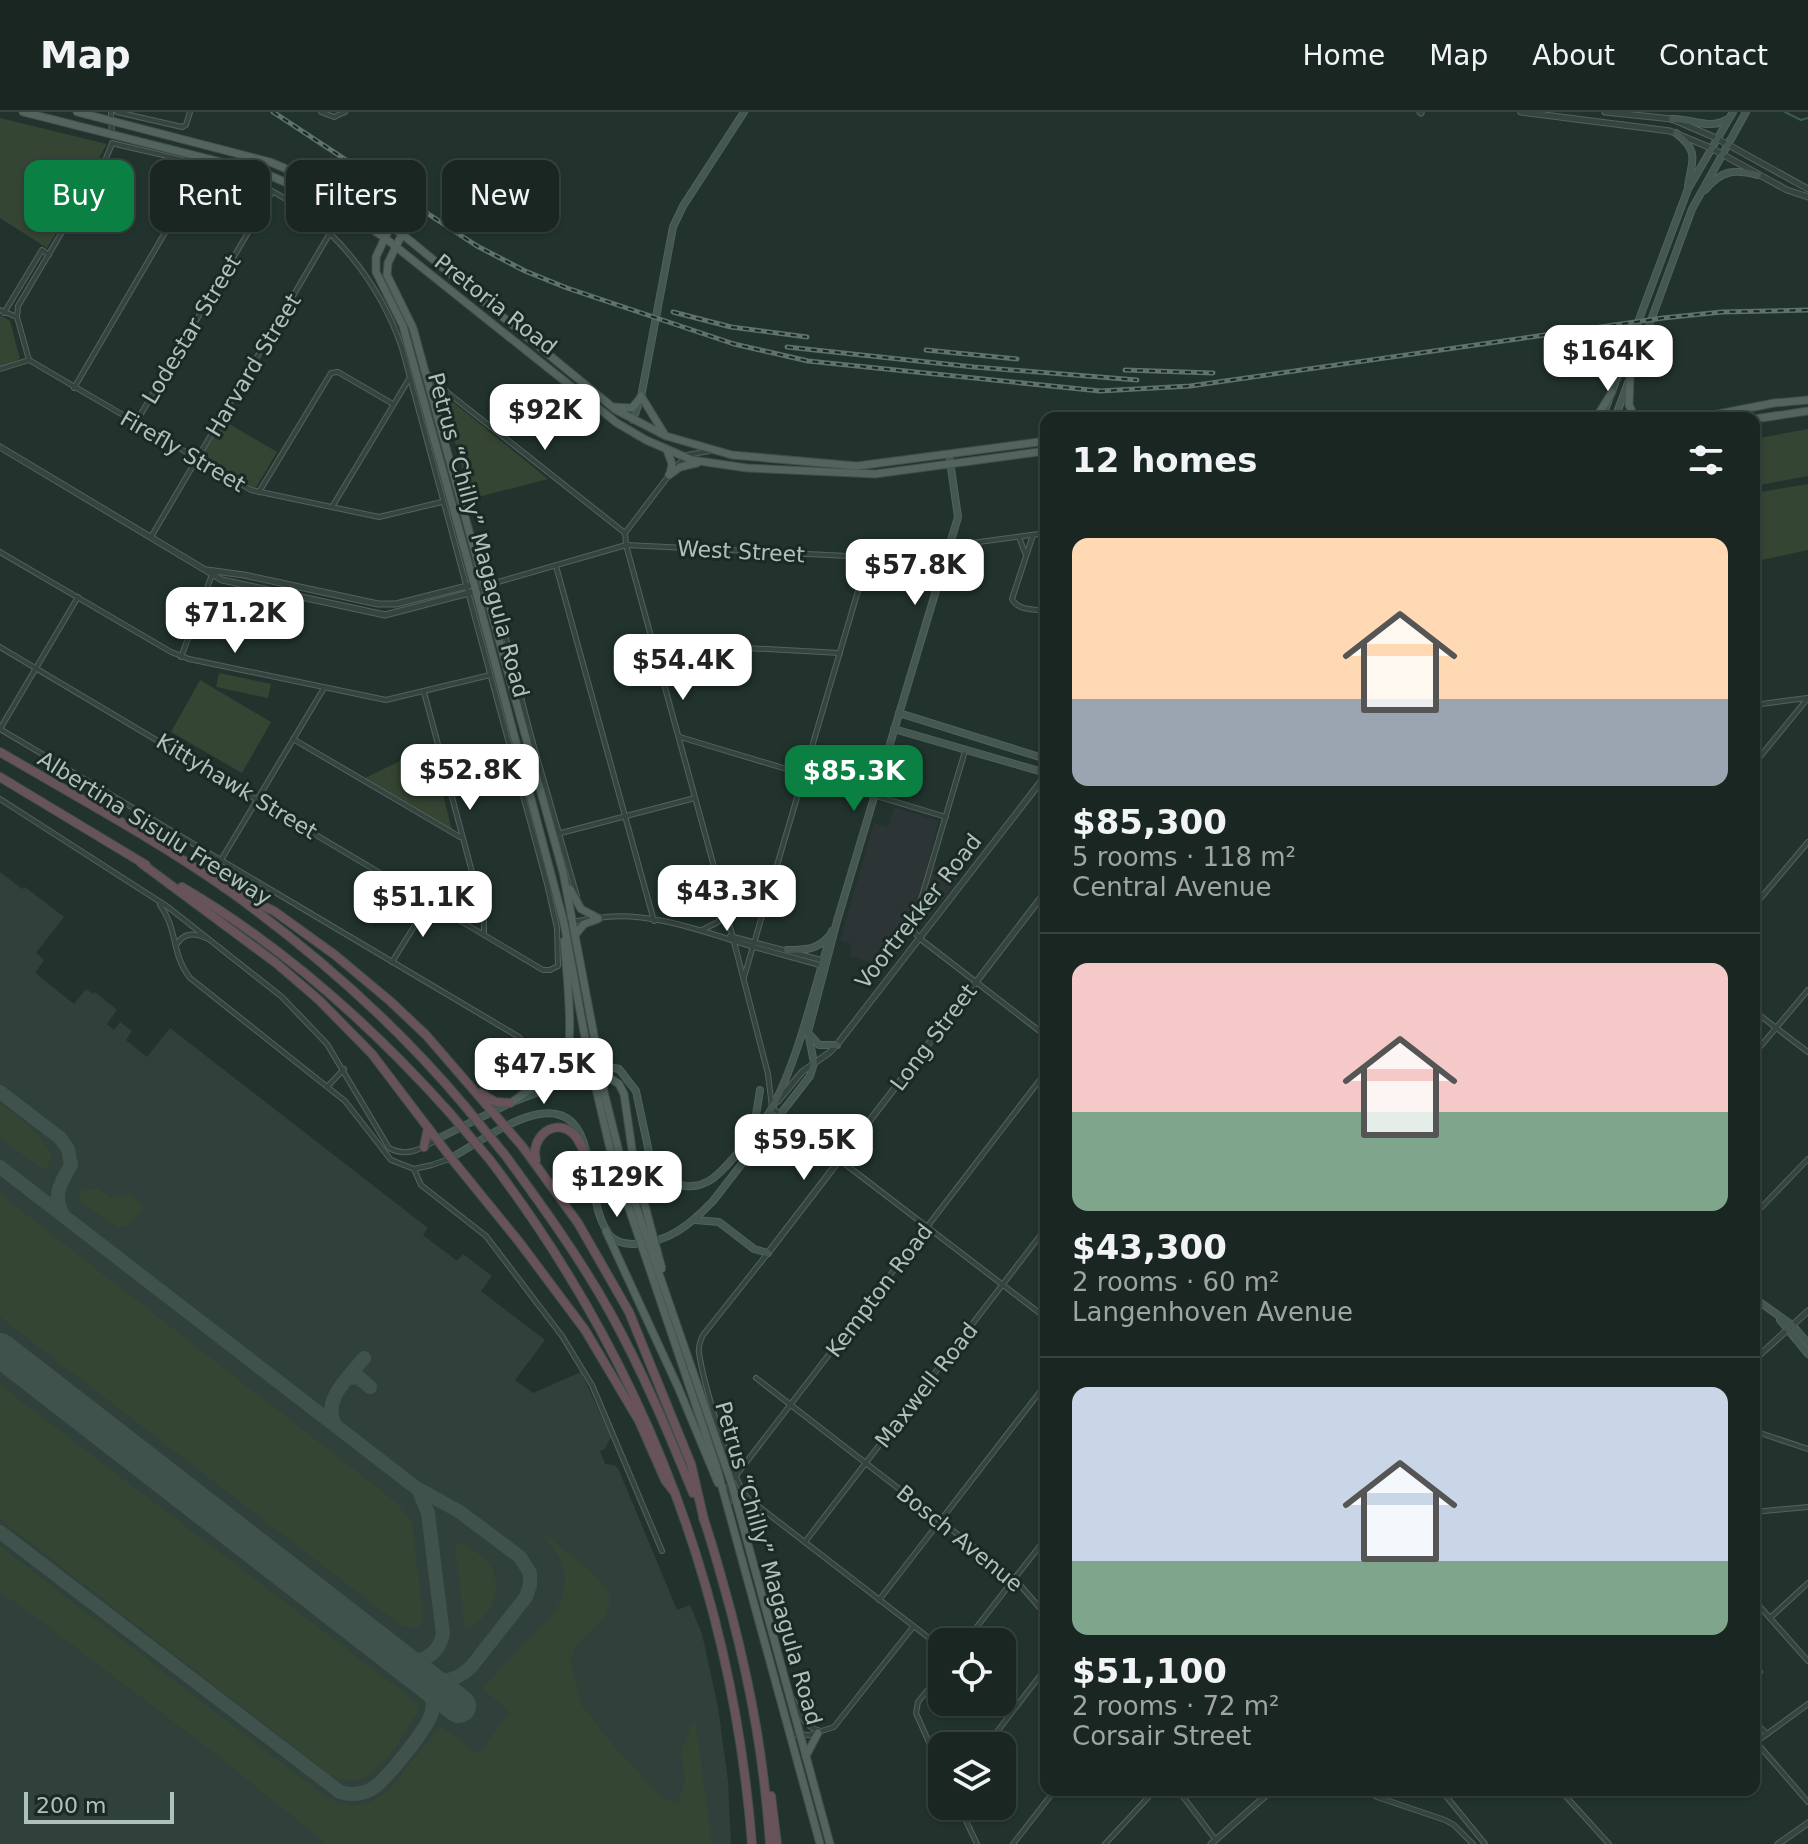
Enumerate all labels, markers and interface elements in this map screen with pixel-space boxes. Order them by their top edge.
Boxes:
text: Map [40,33,131,77]
text: Home [1302,39,1385,72]
text: Map [1429,39,1488,72]
text: About [1532,39,1615,72]
text: Contact [1659,39,1768,72]
chip: Buy [24,160,134,232]
chip: Rent [150,160,270,232]
chip: Filters [286,160,426,232]
chip: New [442,160,559,232]
street label: Pretoria Road [430,249,562,360]
street label: Lodestar Street [137,250,246,408]
street label: Harvard Street [201,289,306,441]
pin: $164K [1552,325,1664,393]
text: $164K [1562,336,1654,366]
street label: Petrus “Chilly” Magagula Road [423,370,534,700]
pin: $92K [498,384,592,452]
text: $92K [508,395,582,425]
street label: Firefly Street [116,406,250,497]
icon: filters [1684,438,1728,482]
text: 12 homes [1072,440,1257,480]
street label: West Street [676,536,806,567]
pin: $57.8K [850,539,980,607]
text: $57.8K [864,550,966,580]
pin: $71.2K [170,587,300,655]
icon: home [1328,590,1472,734]
text: $71.2K [184,598,286,628]
pin: $54.4K [618,634,748,702]
text: $54.4K [632,645,734,675]
street label: Kittyhawk Street [152,729,322,844]
pin: $52.8K [405,744,535,812]
pin: $85.3K [789,745,919,813]
street label: Albertina Sisulu Freeway [33,746,276,911]
text: $52.8K [419,755,521,785]
text: $85.3K [803,756,905,786]
text: $85,300 [1072,802,1227,842]
street label: Voortrekker Road [850,829,987,994]
text: 5 rooms · 118 m² [1072,842,1296,872]
pin: $43.3K [662,865,792,933]
pin: $51.1K [358,871,488,939]
text: Central Avenue [1072,872,1272,902]
text: $43.3K [676,876,778,906]
text: $51.1K [372,882,474,912]
street label: Long Street [885,979,982,1096]
icon: home [1328,1015,1472,1159]
pin: $47.5K [479,1038,609,1106]
text: $47.5K [493,1049,595,1079]
pin: $59.5K [739,1114,869,1182]
text: $59.5K [753,1125,855,1155]
pin: $129K [561,1151,673,1219]
text: $129K [571,1162,663,1192]
street label: Kempton Road [821,1219,938,1362]
text: $43,300 [1072,1227,1227,1267]
text: 2 rooms · 60 m² [1072,1267,1280,1297]
text: Langenhoven Avenue [1072,1297,1353,1327]
street label: Maxwell Road [870,1318,983,1453]
street label: Petrus “Chilly” Magagula Road [710,1399,827,1728]
icon: home [1328,1439,1472,1583]
street label: Bosch Avenue [892,1480,1028,1597]
map controls [928,1628,1016,1820]
button: locate [928,1628,1016,1716]
text: $51,100 [1072,1651,1227,1691]
text: 2 rooms · 72 m² [1072,1691,1280,1721]
text: Corsair Street [1072,1721,1251,1751]
button: layers [928,1732,1016,1820]
scale bar [24,1788,174,1824]
text: 200 m [36,1793,106,1818]

